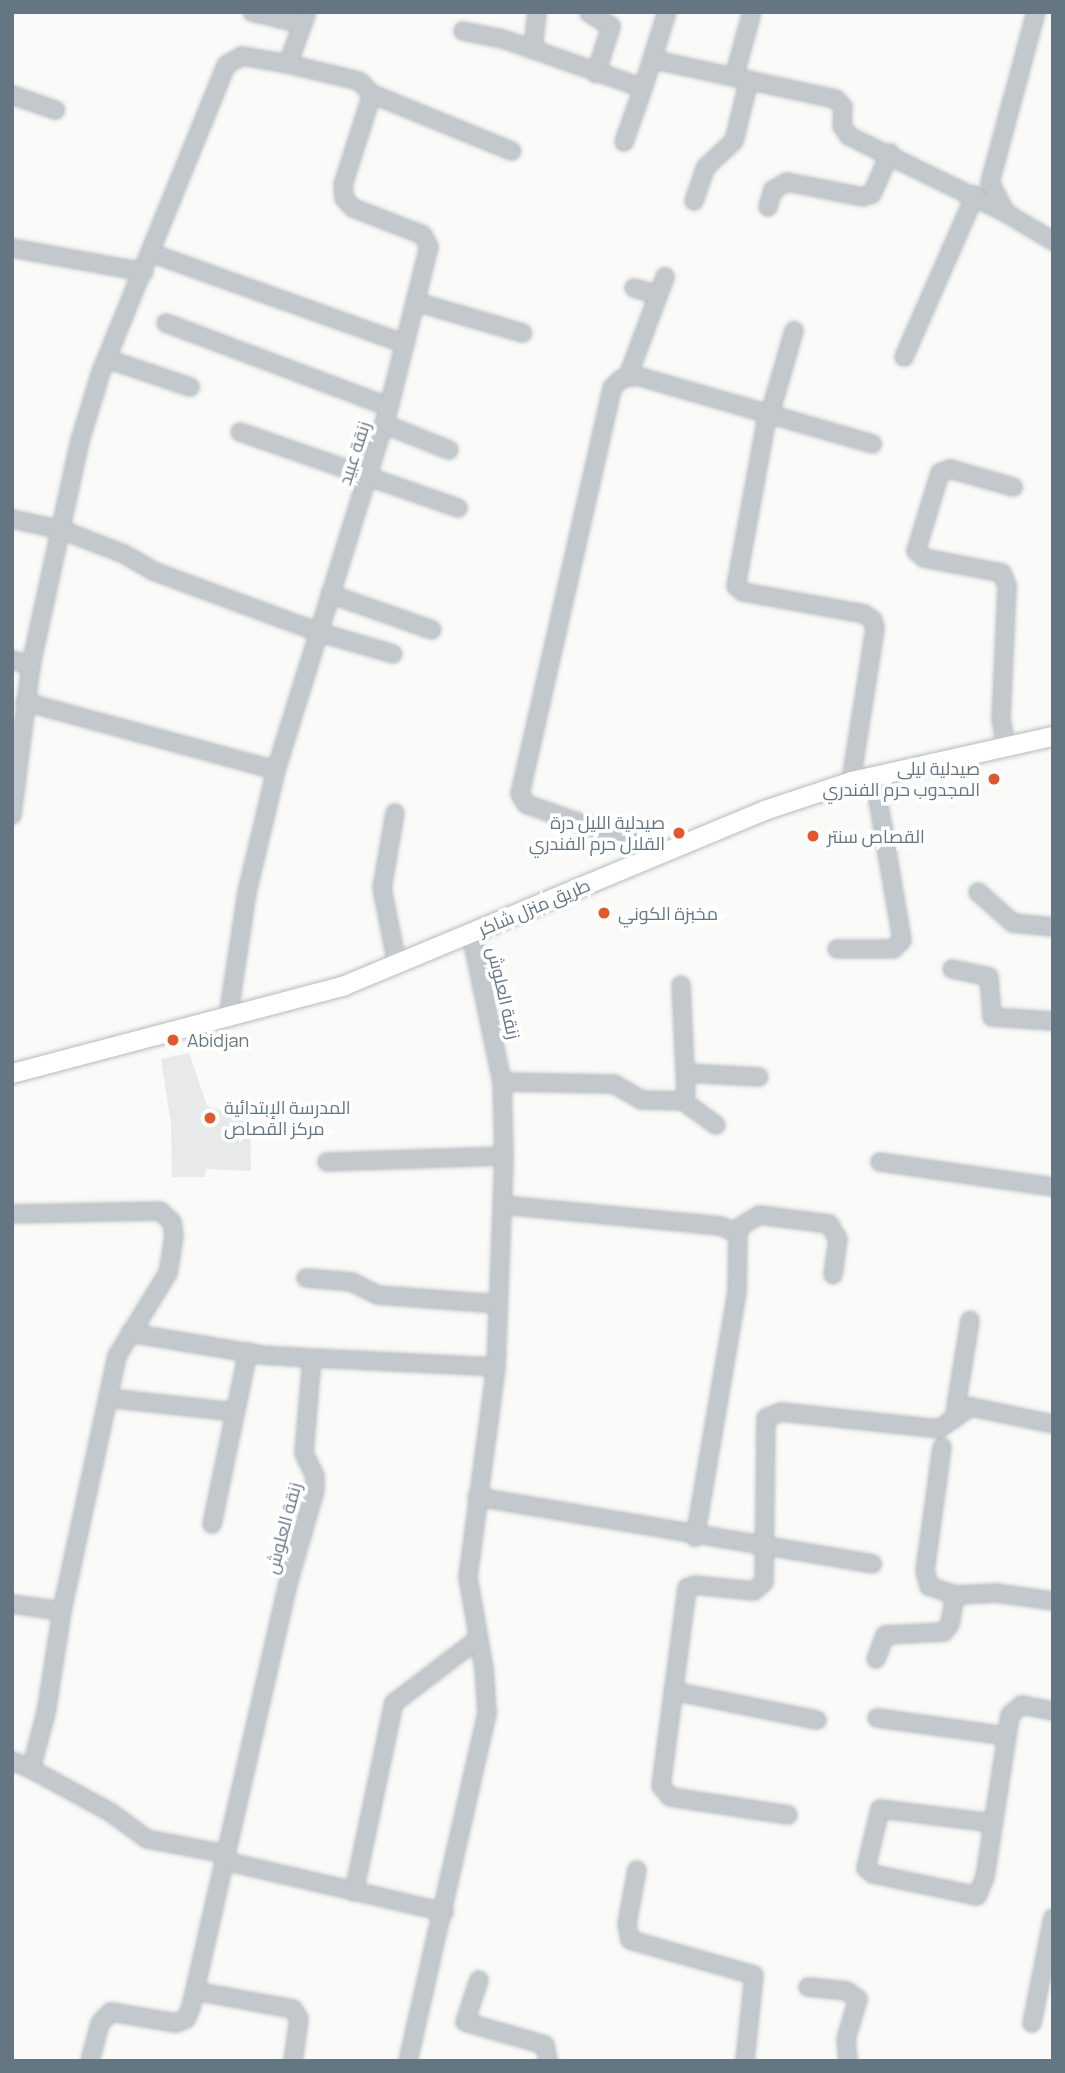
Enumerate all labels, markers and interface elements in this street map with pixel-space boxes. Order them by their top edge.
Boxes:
street label: زنقة عبيد [334,418,374,488]
place label: صيدلية ليلى المجدوب حرم الفندري [823,758,980,800]
marker: صيدلية ليلى المجدوب حرم الفندري [986,771,1002,787]
place label: صيدلية الليل درة القلال حرم الفندري [529,812,665,854]
marker: صيدلية الليل درة القلال حرم الفندري [671,825,687,841]
place label: القصاص سنتر [827,825,925,847]
marker: القصاص سنتر [805,828,821,844]
street label: طريق منزل شاكر [475,874,593,940]
place label: مخبزة الكوني [618,902,718,924]
marker: مخبزة الكوني [596,905,612,921]
street label: زنقة العلوش [483,945,525,1041]
place label: Abidjan [187,1029,249,1051]
marker: Abidjan [165,1032,181,1048]
place label: المدرسة الإبتدائية مركز القصاص [224,1097,351,1140]
marker: المدرسة الإبتدائية مركز القصاص [202,1110,218,1126]
street label: زنقة العلوش [260,1480,306,1576]

